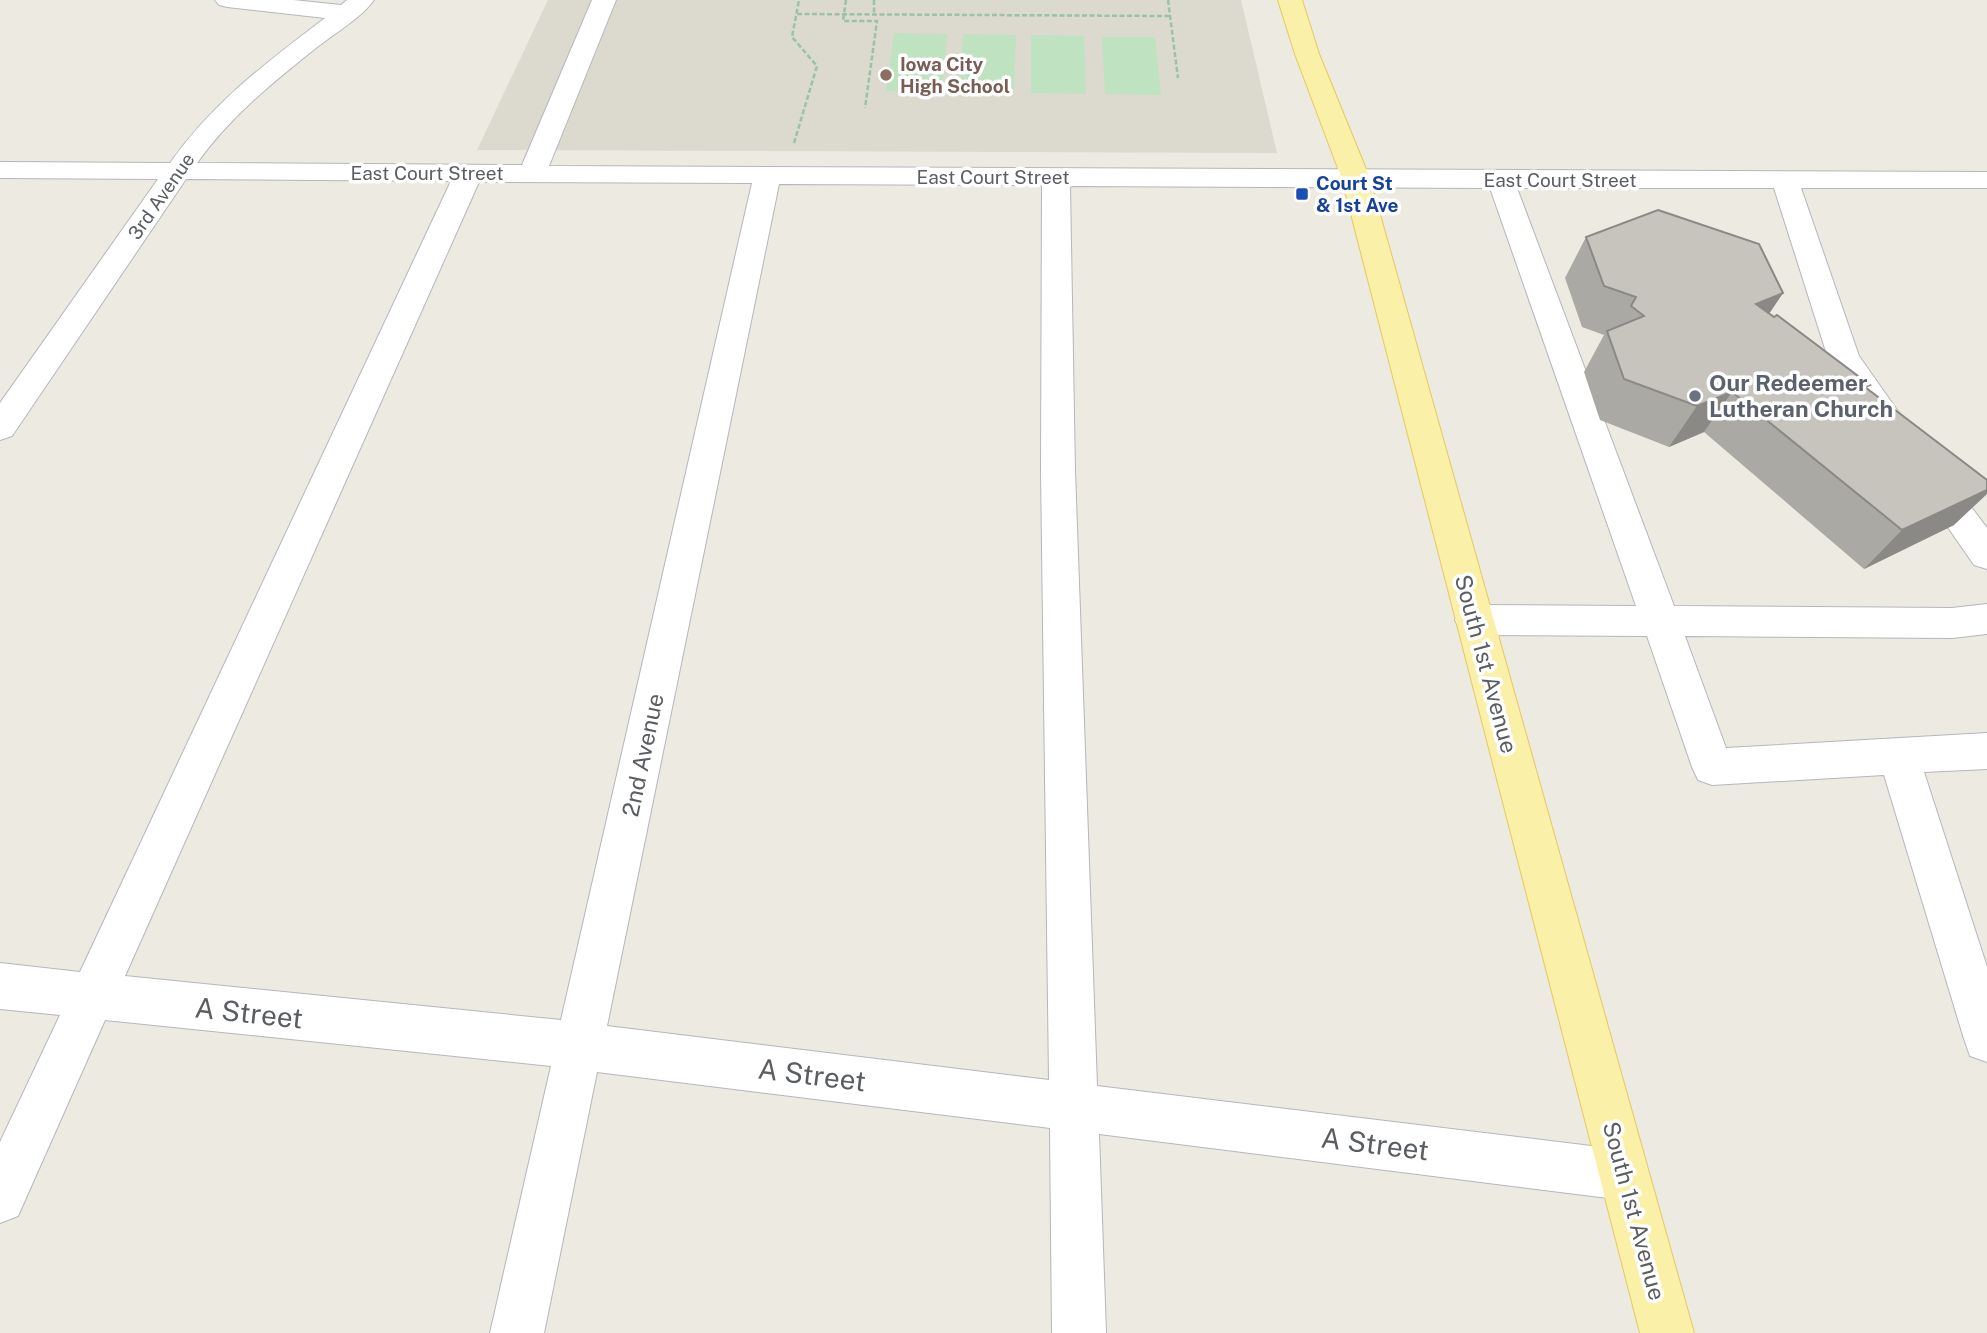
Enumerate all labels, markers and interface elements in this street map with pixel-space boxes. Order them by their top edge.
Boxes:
place label: Iowa City High School [900,53,1010,97]
marker: Iowa City High School [878,67,894,83]
street label: 3rd Avenue [123,149,199,243]
street label: East Court Street [350,162,504,184]
street label: East Court Street [916,166,1070,188]
street label: East Court Street [1483,169,1637,191]
place label: Court St & 1st Ave [1316,172,1399,216]
marker: Court St & 1st Ave [1294,186,1310,202]
place label: Our Redeemer Lutheran Church [1709,369,1893,422]
marker: Our Redeemer Lutheran Church [1687,388,1703,404]
street label: South 1st Avenue [1450,572,1523,756]
street label: 2nd Avenue [616,691,669,819]
street label: A Street [193,990,305,1035]
street label: A Street [756,1052,868,1097]
street label: South 1st Avenue [1598,1119,1671,1303]
street label: A Street [1319,1121,1431,1166]

